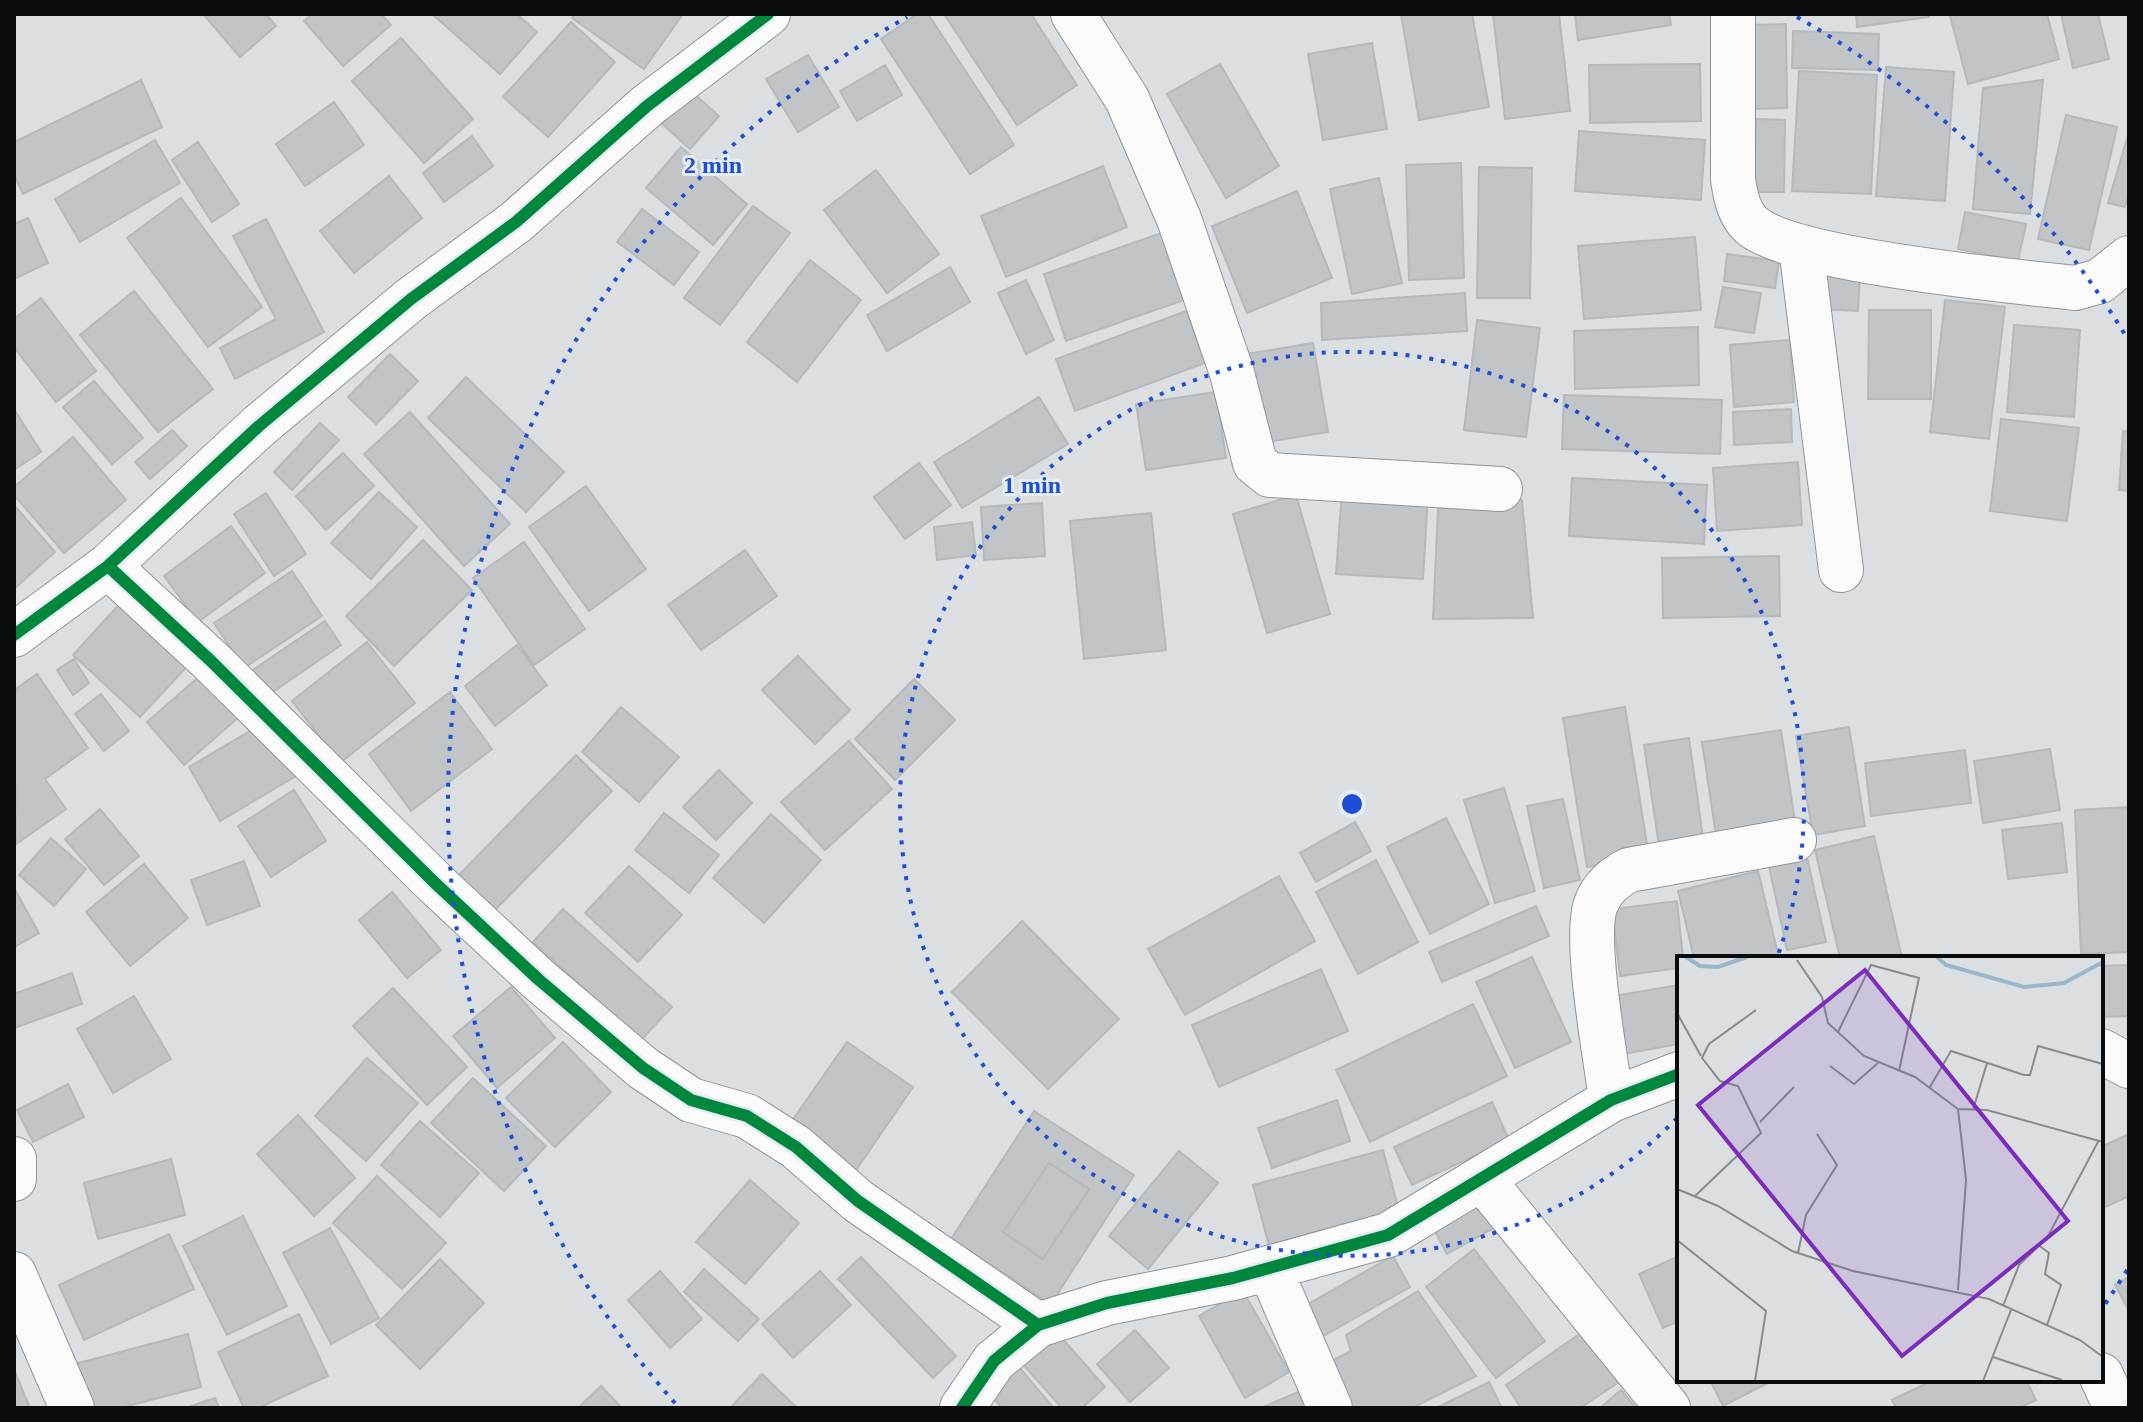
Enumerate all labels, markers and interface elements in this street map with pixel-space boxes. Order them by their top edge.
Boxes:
text: 2 min [684,152,742,178]
text: 1 min [1003,472,1061,498]
centre of rings [1338,790,1366,818]
inset map [1677,956,2103,1382]

